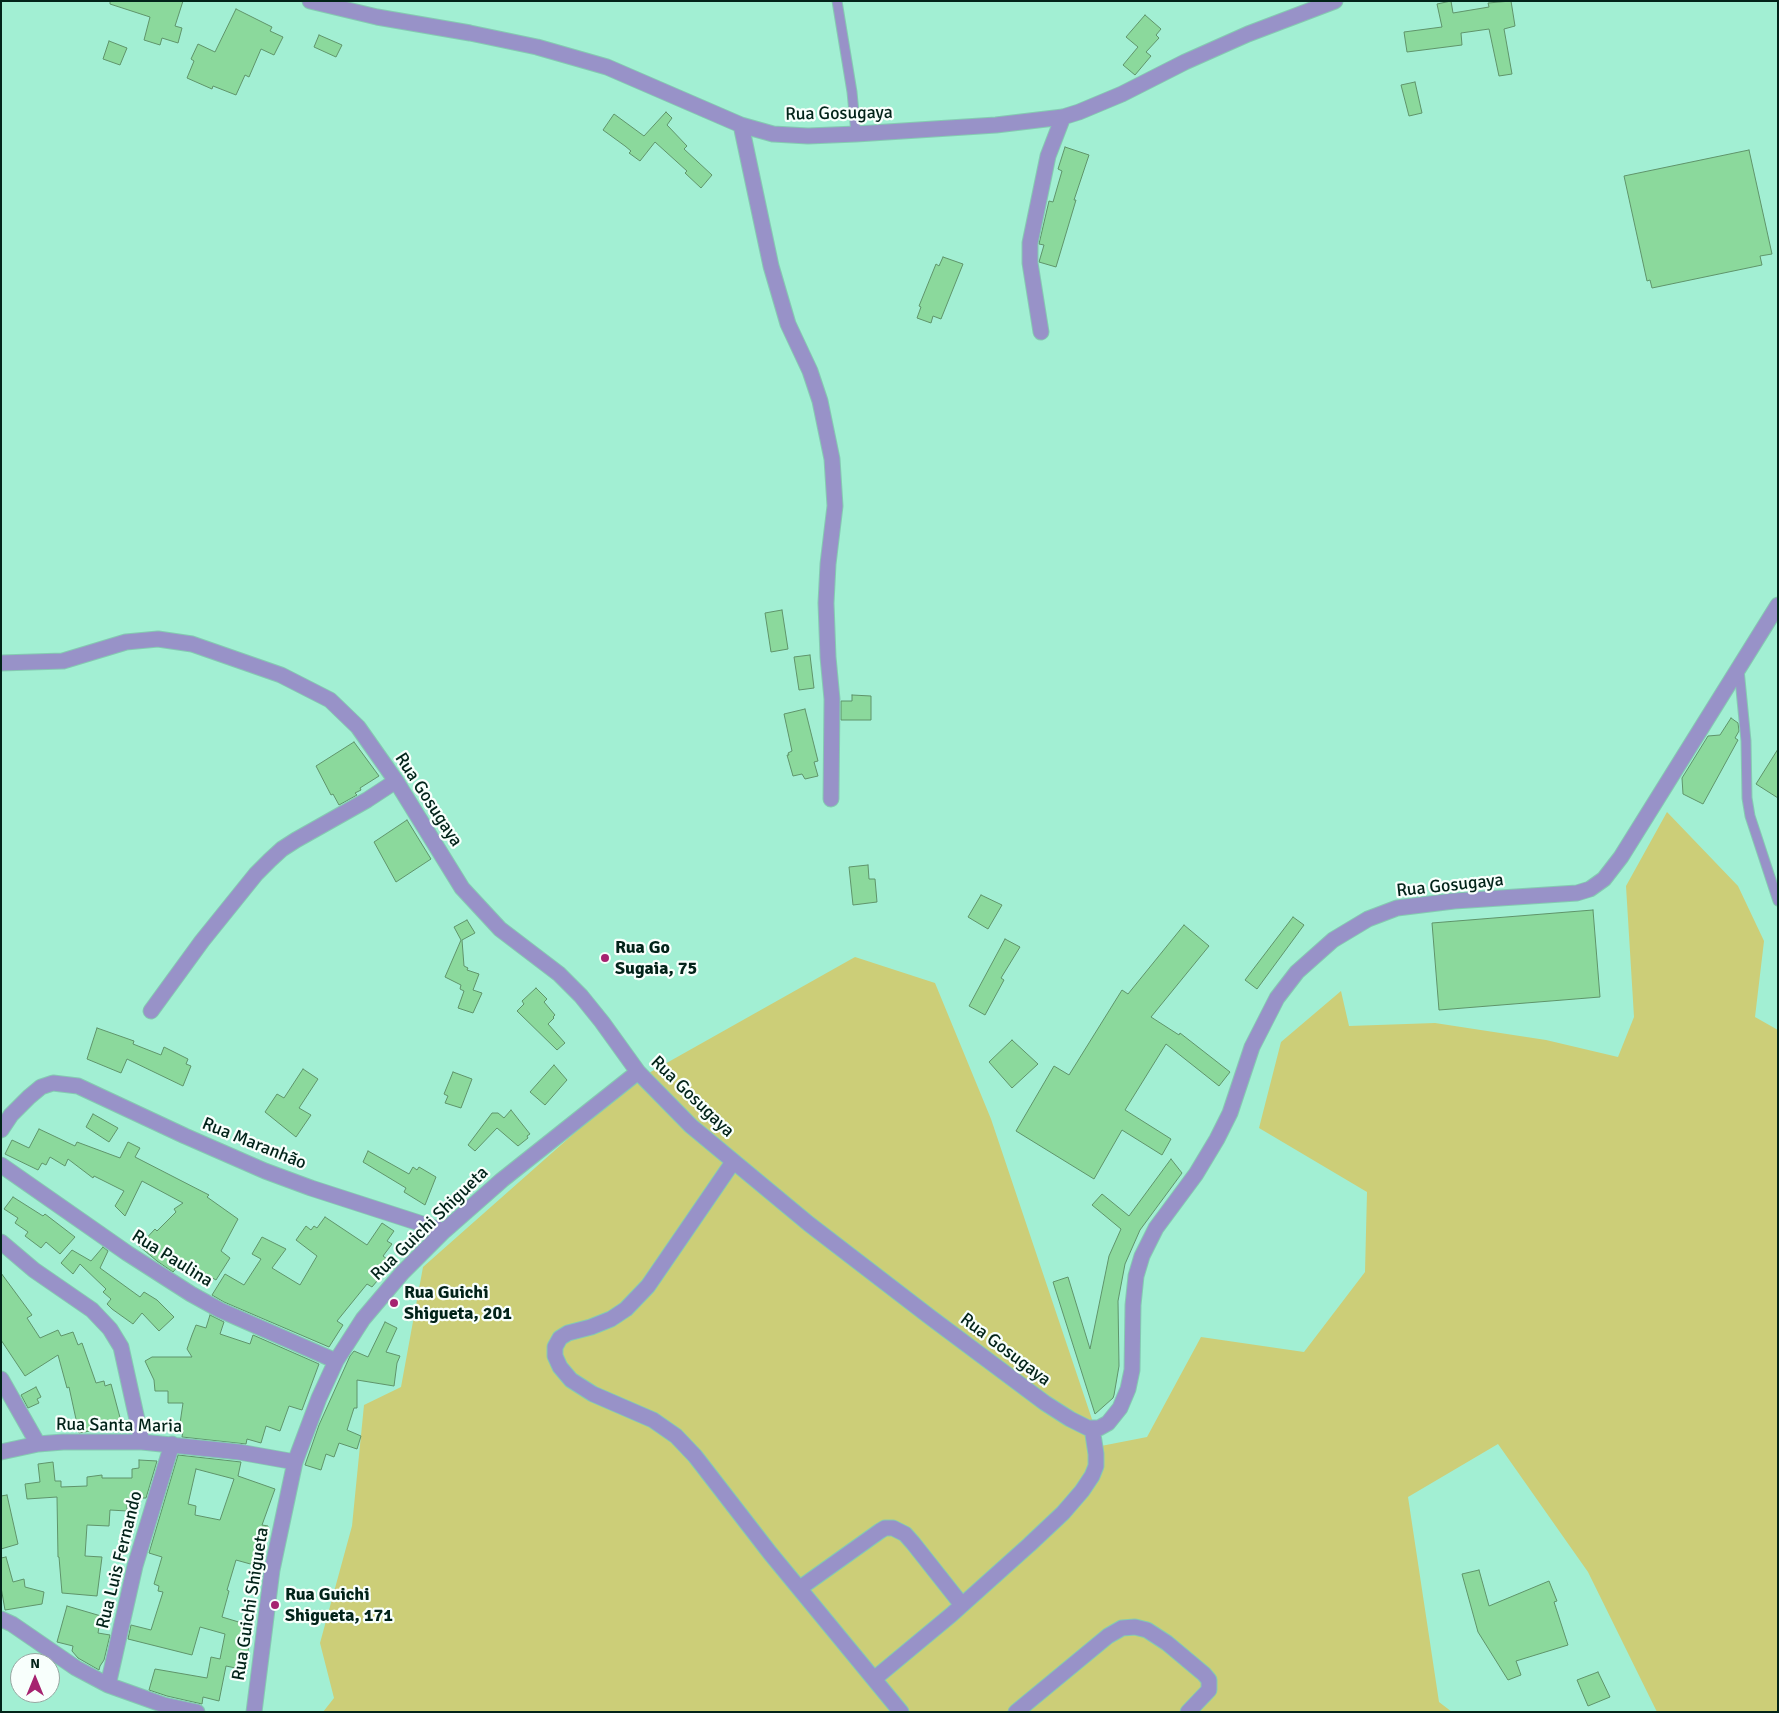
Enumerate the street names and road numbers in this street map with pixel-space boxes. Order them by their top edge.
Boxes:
street label: Rua Gosugaya [785,102,893,126]
street label: Rua Gosugaya [390,749,466,851]
street label: Rua Gosugaya [1395,870,1505,902]
street label: Rua Gosugaya [646,1052,738,1142]
street label: Rua Maranhão [199,1113,309,1175]
street label: Rua Guichi Shigueta [367,1162,493,1286]
street label: Rua Paulina [128,1226,216,1292]
street label: Rua Gosugaya [955,1309,1055,1391]
street label: Rua Santa Maria [56,1414,182,1438]
street label: Rua Luis Fernando [92,1489,148,1631]
street label: Rua Guichi Shigueta [228,1526,274,1682]

